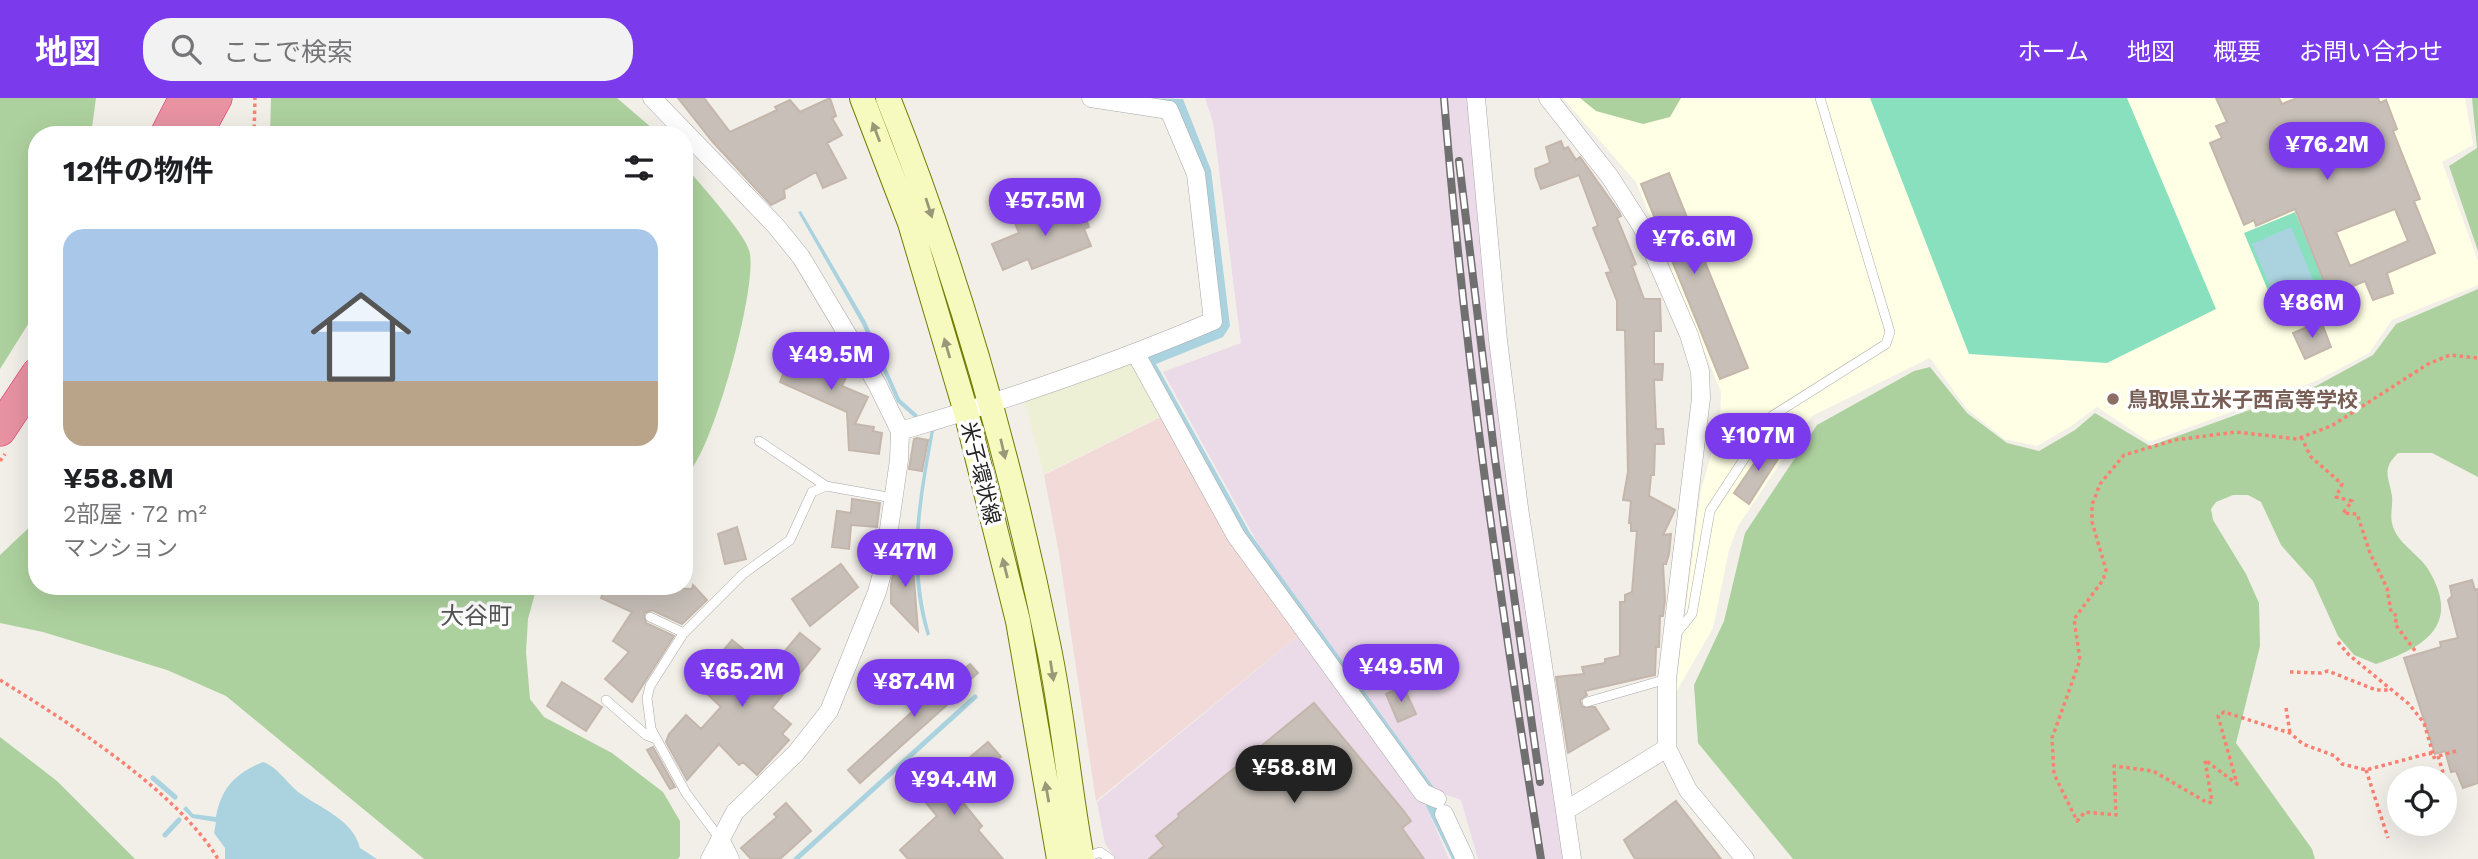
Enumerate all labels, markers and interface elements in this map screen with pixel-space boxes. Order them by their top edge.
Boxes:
search box [143,18,633,81]
icon: search [167,30,205,68]
text: 地図 [35,32,101,71]
text: ここで検索 [223,37,353,67]
text: ホーム [2018,38,2089,66]
text: 地図 [2127,38,2175,66]
text: 概要 [2213,38,2261,66]
text: お問い合わせ [2299,38,2443,66]
one-way arrow [871,122,882,143]
pin: ¥76.2M [2270,122,2384,182]
text: ¥76.2M [2285,131,2369,158]
icon: filters [620,149,658,187]
text: 12件の物件 [63,153,214,188]
pin: ¥57.5M [988,178,1102,238]
text: ¥57.5M [1005,187,1085,214]
one-way arrow [924,198,935,219]
pin: ¥76.6M [1637,216,1751,276]
text: ¥76.6M [1652,225,1736,252]
icon: home [298,274,424,400]
pin: ¥86M [2271,280,2353,340]
text: ¥86M [2280,289,2344,316]
pin: ¥49.5M [774,332,888,392]
one-way arrow [942,338,952,359]
text: ¥49.5M [788,341,874,368]
place label: 鳥取県立米子西高等学校 [2127,387,2358,412]
marker: 鳥取県立米子西高等学校 [2105,391,2121,407]
pin: ¥107M [1709,414,1807,473]
street label: 米子環状線 [956,419,1006,527]
text: ¥107M [1721,422,1795,449]
one-way arrow [998,438,1009,460]
text: ¥58.8M [63,460,174,495]
text: 2部屋 · 72 m² [63,501,207,528]
pin: ¥47M [864,530,946,589]
text: マンション [63,535,178,562]
text: ¥47M [873,538,937,565]
one-way arrow [999,557,1010,579]
district label: 大谷町 [440,602,512,630]
pin: ¥49.5M [1344,644,1458,704]
pin: ¥65.2M [685,650,799,709]
text: ¥49.5M [1358,653,1444,680]
text: ¥65.2M [700,658,784,685]
pin: ¥87.4M [857,660,971,719]
one-way arrow [1047,660,1058,682]
text: ¥87.4M [873,668,955,695]
pin: ¥58.8M [1237,746,1351,805]
text: ¥58.8M [1251,754,1337,781]
pin: ¥94.4M [897,758,1011,817]
text: ¥94.4M [911,766,997,793]
map controls [2387,766,2457,836]
button: locate [2387,766,2457,836]
one-way arrow [1042,781,1053,803]

